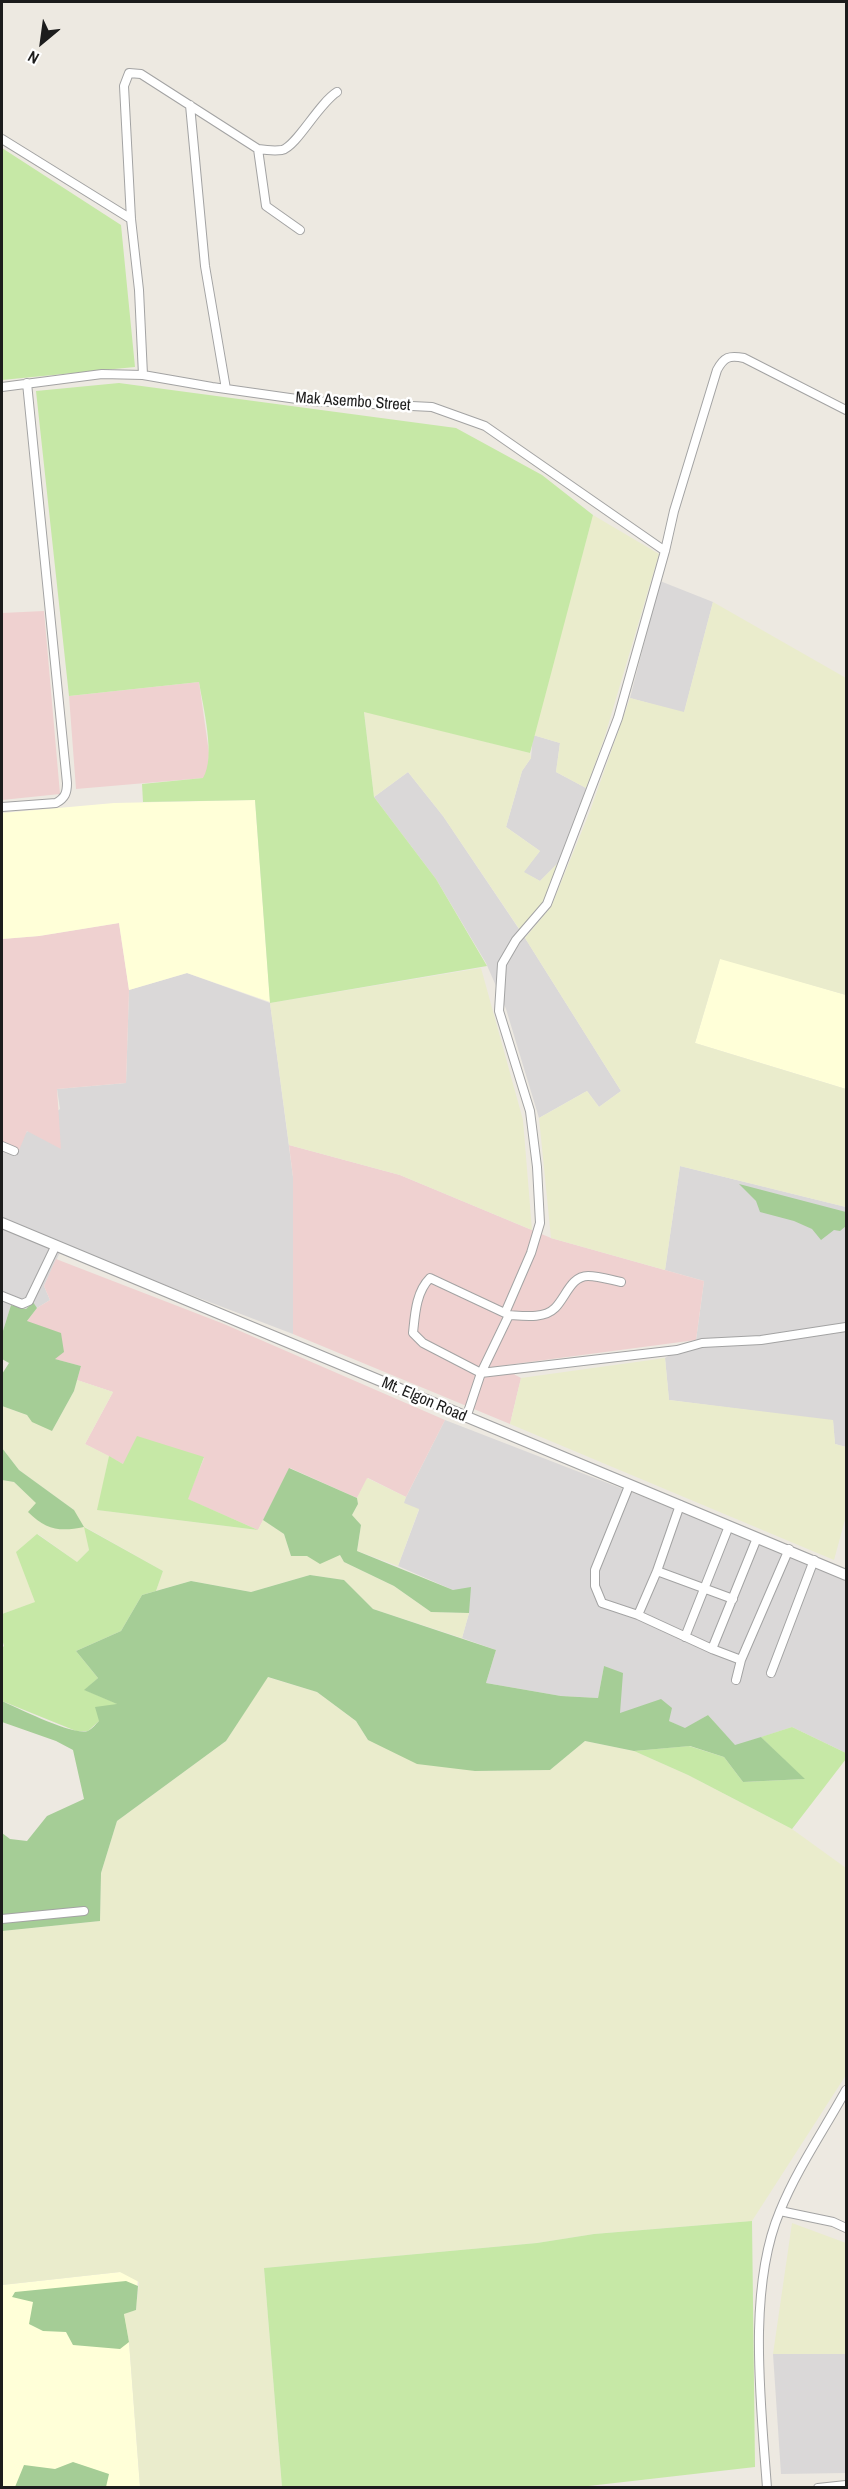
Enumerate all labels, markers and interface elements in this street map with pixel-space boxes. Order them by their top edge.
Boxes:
north arrow [12,12,72,72]
text: N [24,46,43,70]
street label: Mak Asembo Street [295,388,411,416]
street label: Mt. Elgon Road [379,1373,469,1427]

